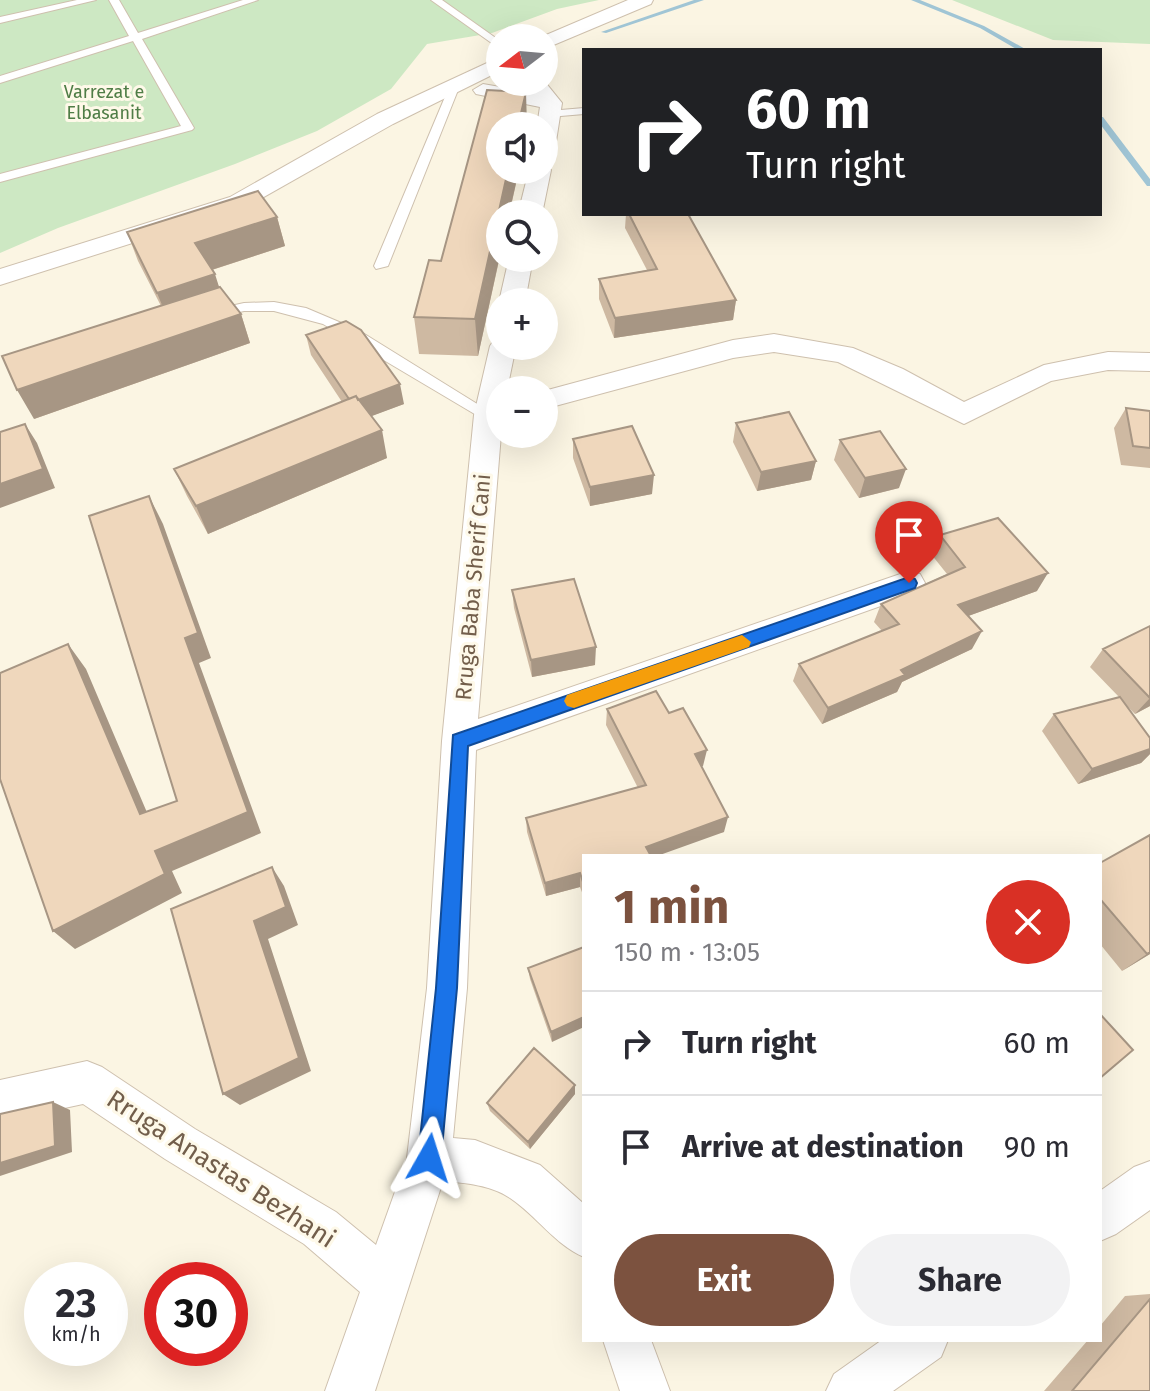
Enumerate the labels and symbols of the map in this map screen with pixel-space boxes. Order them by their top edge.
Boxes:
north arrow [486,24,558,96]
park label: Varrezat e Elbasanit [64,81,144,124]
street label: Rruga Baba Sherif Cani [450,473,496,701]
pin [875,501,943,583]
street label: Rruga Anastas Bezhani [101,1083,341,1255]
position arrow [387,1116,471,1200]
speed limit sign: 30 [144,1262,248,1366]

